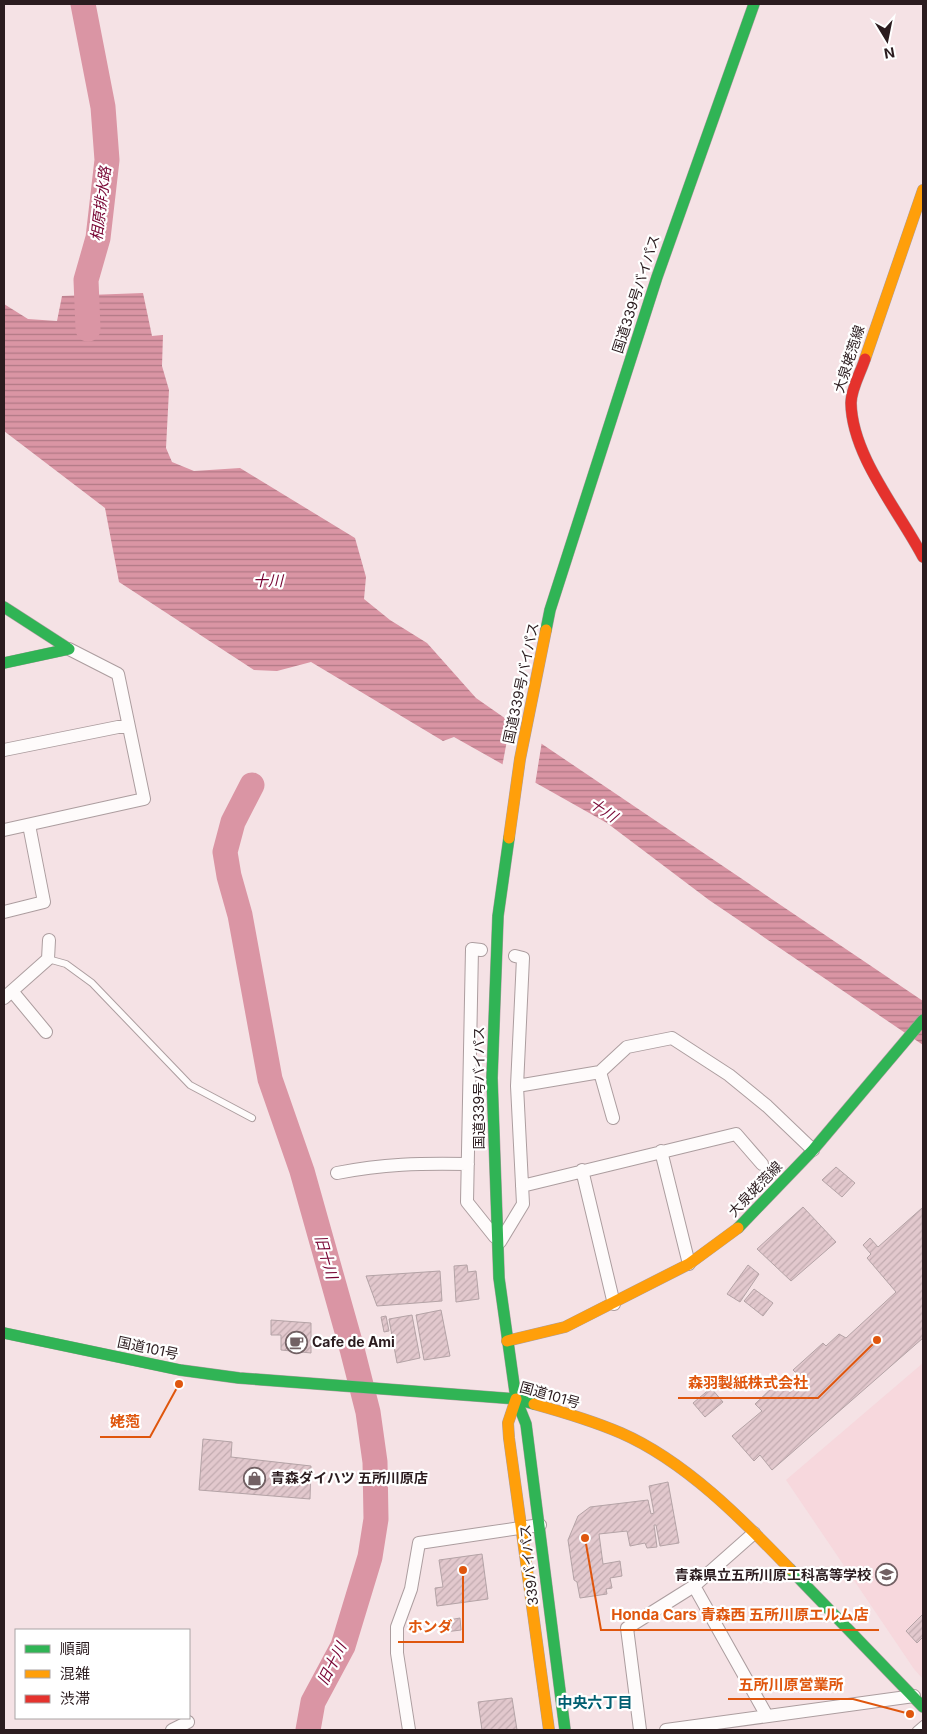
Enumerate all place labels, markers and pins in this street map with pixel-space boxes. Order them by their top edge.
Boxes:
cafe icon: Cafe de Ami [284,1330,308,1354]
place label: Cafe de Ami [312,1333,395,1350]
callout: 森羽製紙株式会社 [678,1368,818,1398]
callout: 姥萢 [100,1407,150,1437]
shop icon: 青森ダイハツ 五所川原店 [243,1466,267,1490]
place label: 青森ダイハツ 五所川原店 [271,1469,428,1486]
school or university icon: 青森県立五所川原工科高等学校 [875,1563,899,1587]
place label: 青森県立五所川原工科高等学校 [675,1566,871,1583]
callout: Honda Cars 青森西 五所川原エルム店 [601,1600,879,1630]
callout: ホンダ [398,1612,463,1642]
callout: 五所川原営業所 [728,1669,853,1699]

